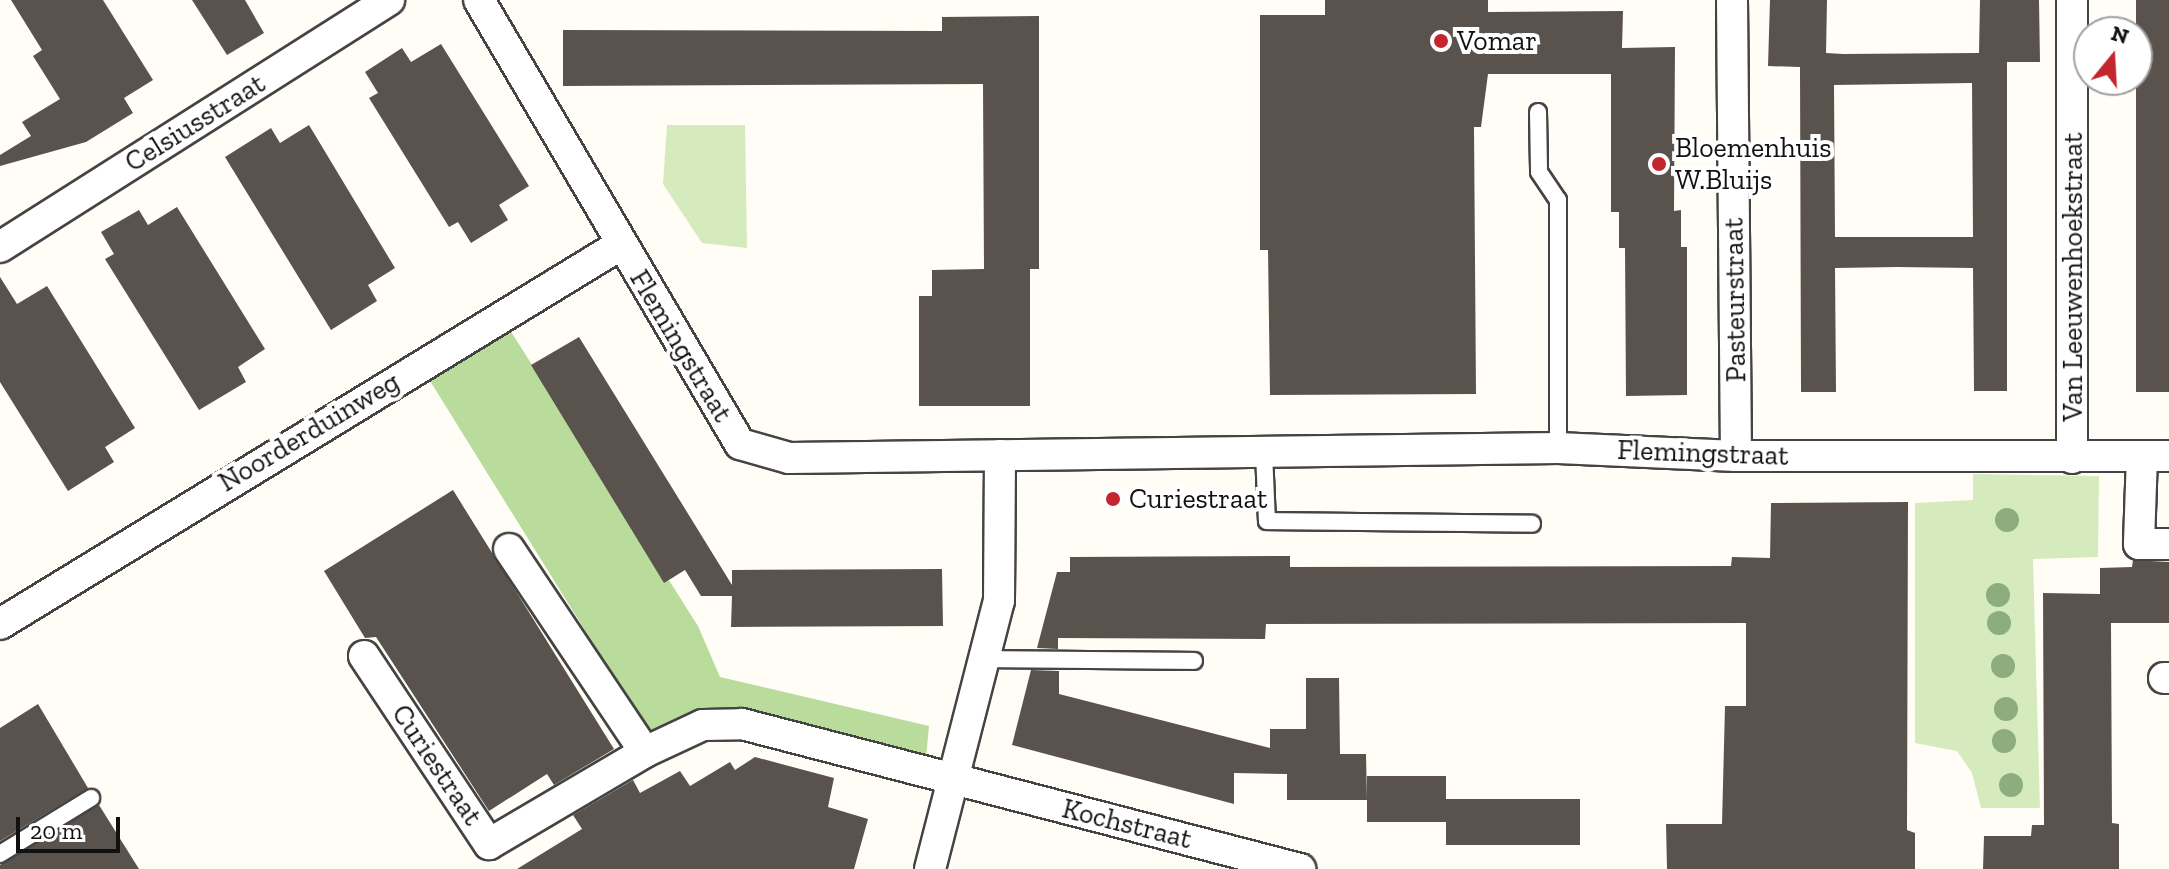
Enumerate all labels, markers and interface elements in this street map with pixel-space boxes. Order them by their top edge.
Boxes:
north arrow [2073,16,2153,96]
text: N [2108,19,2132,50]
place label: Vomar [1457,24,1537,58]
marker: Vomar [1432,32,1450,50]
street label: Celsiusstraat [119,67,271,179]
place label: Bloemenhuis W.Bluijs [1675,131,1832,197]
street label: Van Leeuwenhoekstraat [2056,132,2090,422]
marker: Bloemenhuis W.Bluijs [1650,155,1668,173]
street label: Pasteurstraat [1717,217,1753,383]
street label: Flemingstraat [622,264,740,428]
street label: Noorderduinweg [213,365,405,499]
street label: Flemingstraat [1617,433,1789,473]
place label: Curiestraat [1129,482,1267,516]
marker: Curiestraat [1104,490,1122,508]
street label: Curiestraat [384,698,490,832]
street label: Kochstraat [1059,792,1195,856]
scale bar [20,801,124,851]
text: 20 m [30,816,82,845]

